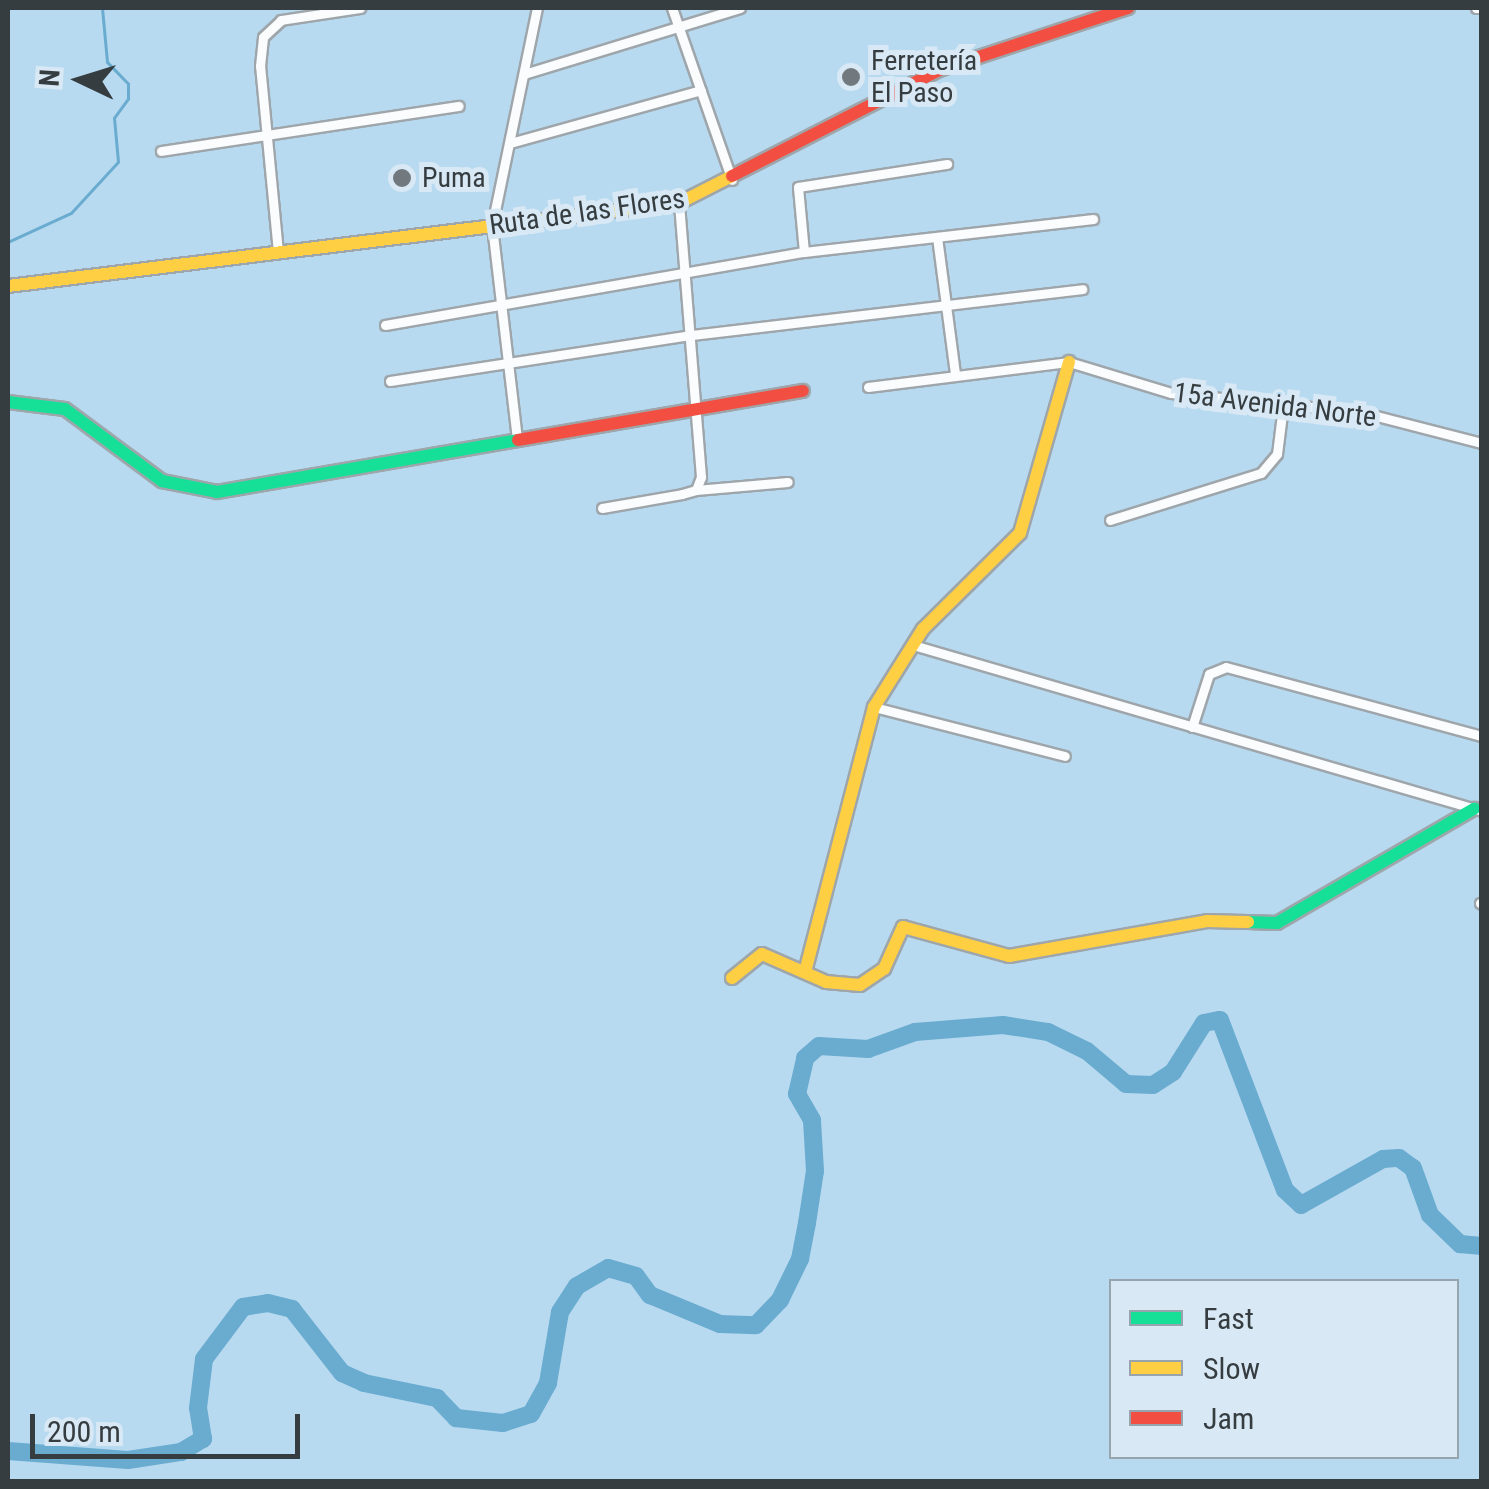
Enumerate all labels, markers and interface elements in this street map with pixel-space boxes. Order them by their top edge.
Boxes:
north arrow [30,30,130,130]
place label: Ferretería El Paso [871,44,977,110]
marker: Ferretería El Paso [840,66,862,88]
text: N [33,68,67,88]
place label: Puma [422,161,486,195]
marker: Puma [391,167,413,189]
street label: Ruta de las Flores [487,182,687,242]
street label: 15a Avenida Norte [1172,376,1378,434]
legend [1109,1279,1459,1459]
text: Fast [1203,1301,1254,1336]
text: Slow [1203,1351,1260,1386]
scale bar [35,1394,305,1456]
text: Jam [1203,1401,1254,1436]
text: 200 m [47,1414,121,1449]

